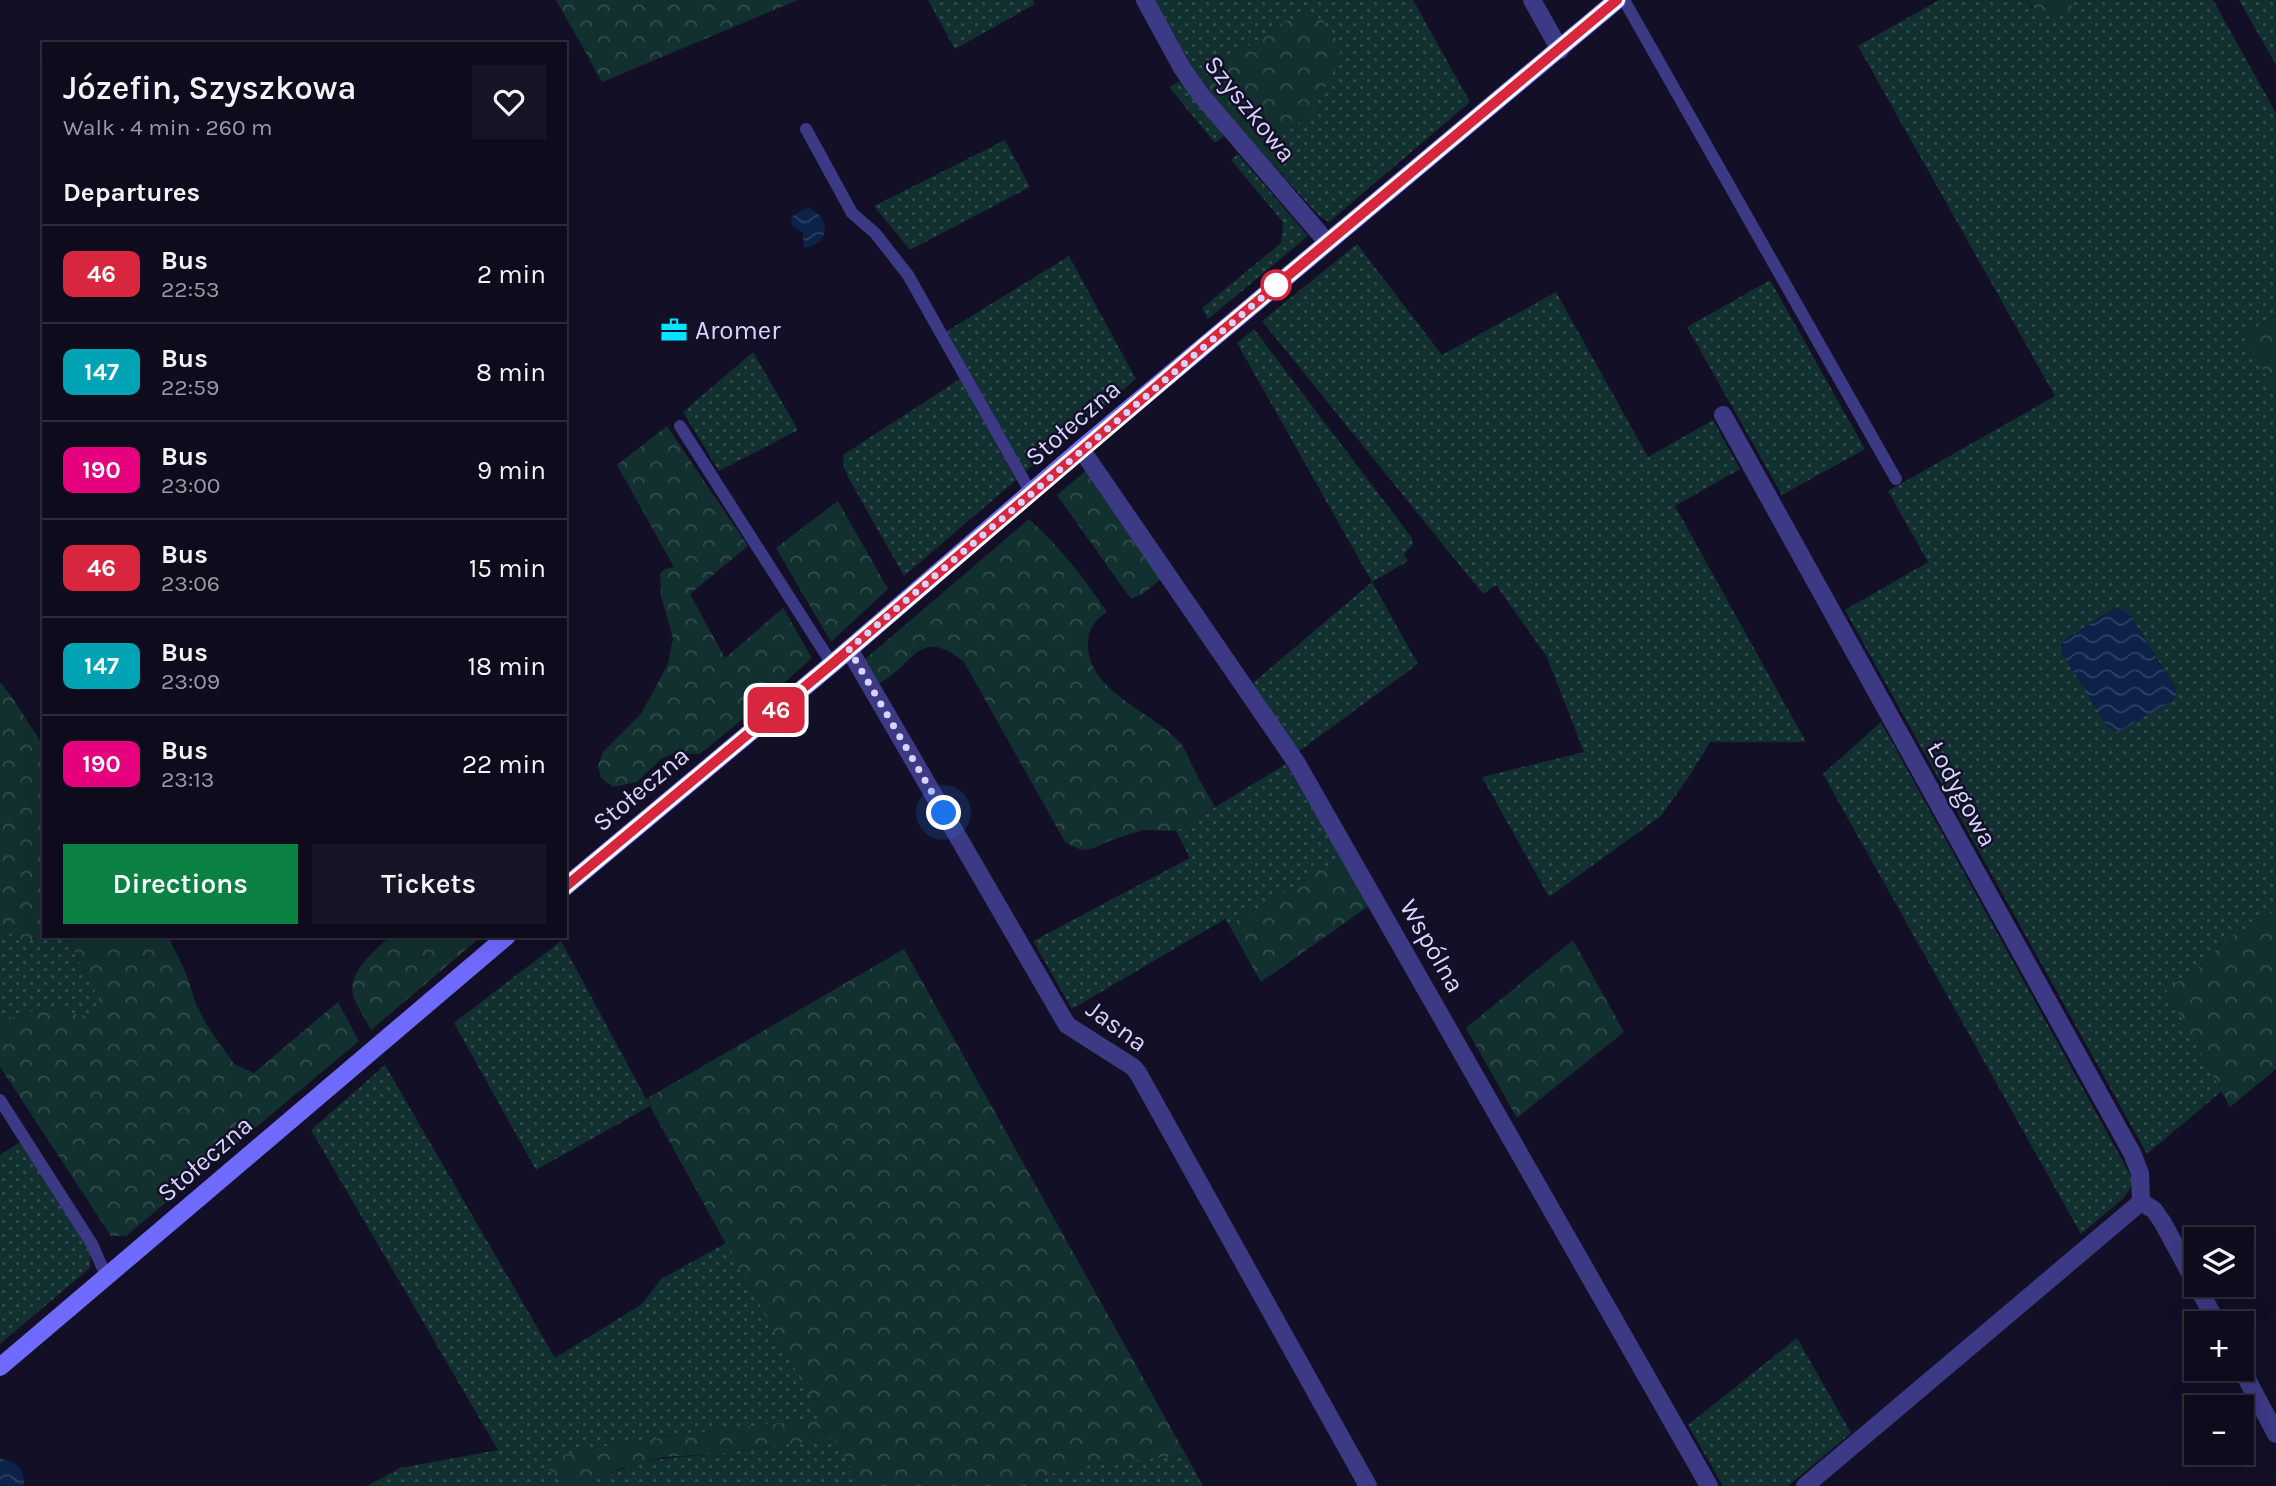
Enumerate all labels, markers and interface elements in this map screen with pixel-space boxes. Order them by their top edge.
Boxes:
street label: Szyszkowa [1198,49,1302,169]
button: heart [472,65,546,139]
text: Józefin, Szyszkowa [63,69,356,107]
text: Walk · 4 min · 260 m [63,114,273,141]
text: Departures [63,177,200,208]
text: Bus [161,245,208,276]
text: 2 min [477,259,546,290]
text: 46 [87,260,116,288]
unlabelled marker [1261,270,1291,300]
text: 22:53 [161,276,220,303]
office icon: Aromer [659,315,689,345]
place label: Aromer [695,315,781,346]
text: Bus [161,343,208,374]
text: 8 min [476,357,546,388]
text: 147 [84,358,119,386]
street label: Stołeczna [1019,373,1127,473]
text: 22:59 [161,374,219,401]
text: Bus [161,441,208,472]
text: 9 min [477,455,546,486]
text: 190 [82,456,121,484]
text: 23:00 [161,472,221,499]
text: Bus [161,539,208,570]
text: 15 min [469,553,546,584]
text: 46 [87,554,116,582]
text: 23:06 [161,570,220,597]
text: Bus [161,637,208,668]
text: 18 min [467,651,546,682]
text: 147 [84,652,119,680]
text: 23:09 [161,668,220,695]
line badge: 46 [744,687,808,733]
text: 46 [762,696,790,724]
text: Bus [161,735,208,766]
street label: Łodygowa [1920,736,2004,852]
street label: Stołeczna [587,740,695,838]
text: 22 min [462,749,546,780]
text: 190 [82,750,121,778]
text: 23:13 [161,766,214,793]
your location [926,795,961,830]
button: Directions [63,844,298,924]
button: Tickets [312,844,546,924]
street label: Wspólna [1393,894,1471,998]
street label: Jasna [1080,993,1154,1059]
street label: Stołeczna [151,1109,259,1209]
map controls [2184,1227,2254,1465]
button: layers [2184,1227,2254,1297]
button: + [2184,1311,2254,1381]
button: − [2184,1395,2254,1465]

